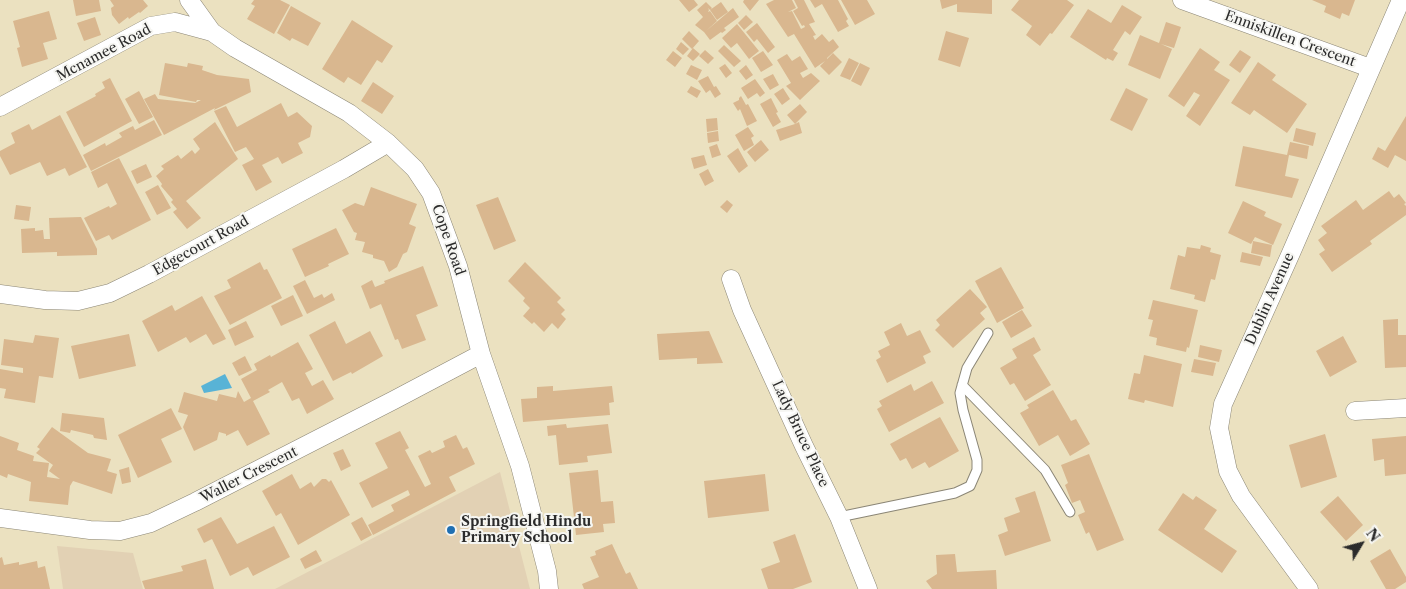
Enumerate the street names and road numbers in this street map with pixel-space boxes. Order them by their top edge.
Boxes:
street label: Enniskillen Crescent [1222,8,1358,70]
street label: Mcnamee Road [54,21,154,85]
street label: Cope Road [428,202,468,278]
street label: Edgecourt Road [150,213,252,279]
street label: Dublin Avenue [1242,250,1298,348]
street label: Lady Bruce Place [768,378,832,490]
street label: Waller Crescent [198,443,300,507]

